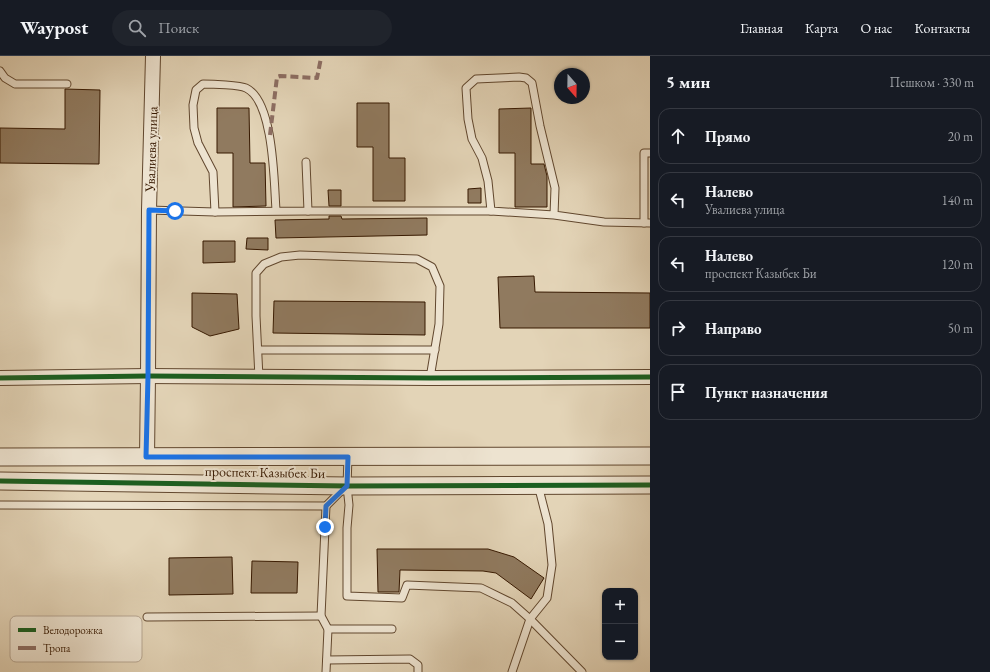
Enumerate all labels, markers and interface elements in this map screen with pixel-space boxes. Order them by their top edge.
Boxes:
search box [112,10,392,46]
text: Waypost [20,15,88,40]
icon: search [126,17,148,39]
text: Поиск [158,18,199,37]
text: Главная [740,19,783,37]
text: Карта [805,19,838,37]
text: О нас [860,19,892,37]
text: Контакты [914,19,970,37]
north arrow [554,68,590,104]
text: 5 мин [666,71,710,93]
text: Пешком · 330 m [890,74,974,91]
street label: Увалиева улица [140,105,162,193]
icon: ahead [667,125,689,147]
text: Прямо [705,127,750,146]
text: 20 m [948,128,973,145]
text: Налево [705,182,753,201]
icon: left [667,189,689,211]
text: 140 m [942,192,973,209]
text: Увалиева улица [705,201,785,218]
route start [166,202,184,220]
text: Налево [705,246,753,265]
icon: left [667,253,689,275]
text: 120 m [942,256,973,273]
text: проспект Казыбек Би [705,265,817,282]
icon: right [667,317,689,339]
text: Направо [705,319,762,338]
text: 50 m [948,320,973,337]
icon: arrive [667,381,689,403]
text: Пункт назначения [705,383,828,402]
street label: проспект Казыбек Би [205,462,326,482]
route end [316,518,334,536]
map controls [602,588,638,660]
button: + [602,588,638,624]
legend [10,616,142,662]
text: Велодорожка [43,623,103,637]
button: − [602,624,638,660]
text: Тропа [43,641,71,655]

